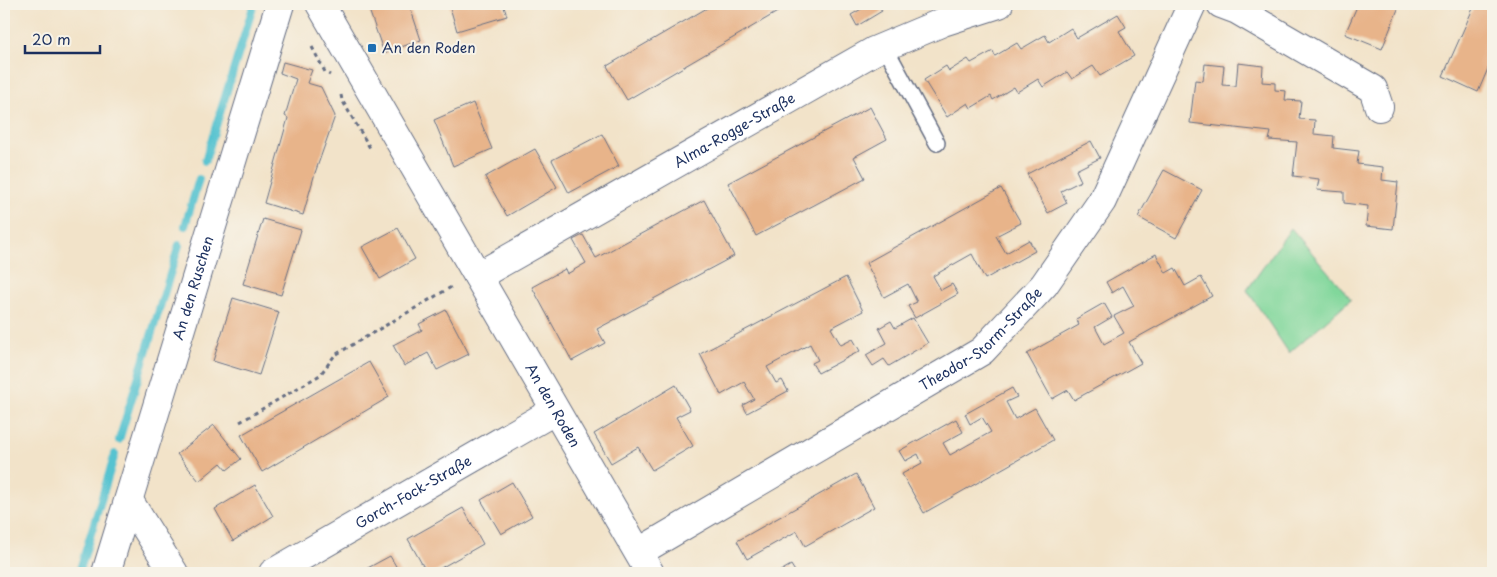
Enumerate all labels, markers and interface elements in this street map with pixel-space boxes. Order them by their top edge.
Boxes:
scale bar [25,22,100,54]
text: 20 m [32,27,71,50]
place label: An den Roden [382,37,476,58]
marker: An den Roden [366,42,378,54]
street label: Alma-Rogge-Straße [670,87,799,173]
street label: An den Ruschen [167,233,218,342]
street label: Theodor-Storm-Straße [915,282,1047,395]
street label: An den Roden [521,359,586,451]
street label: Gorch-Fock-Straße [351,450,475,533]

